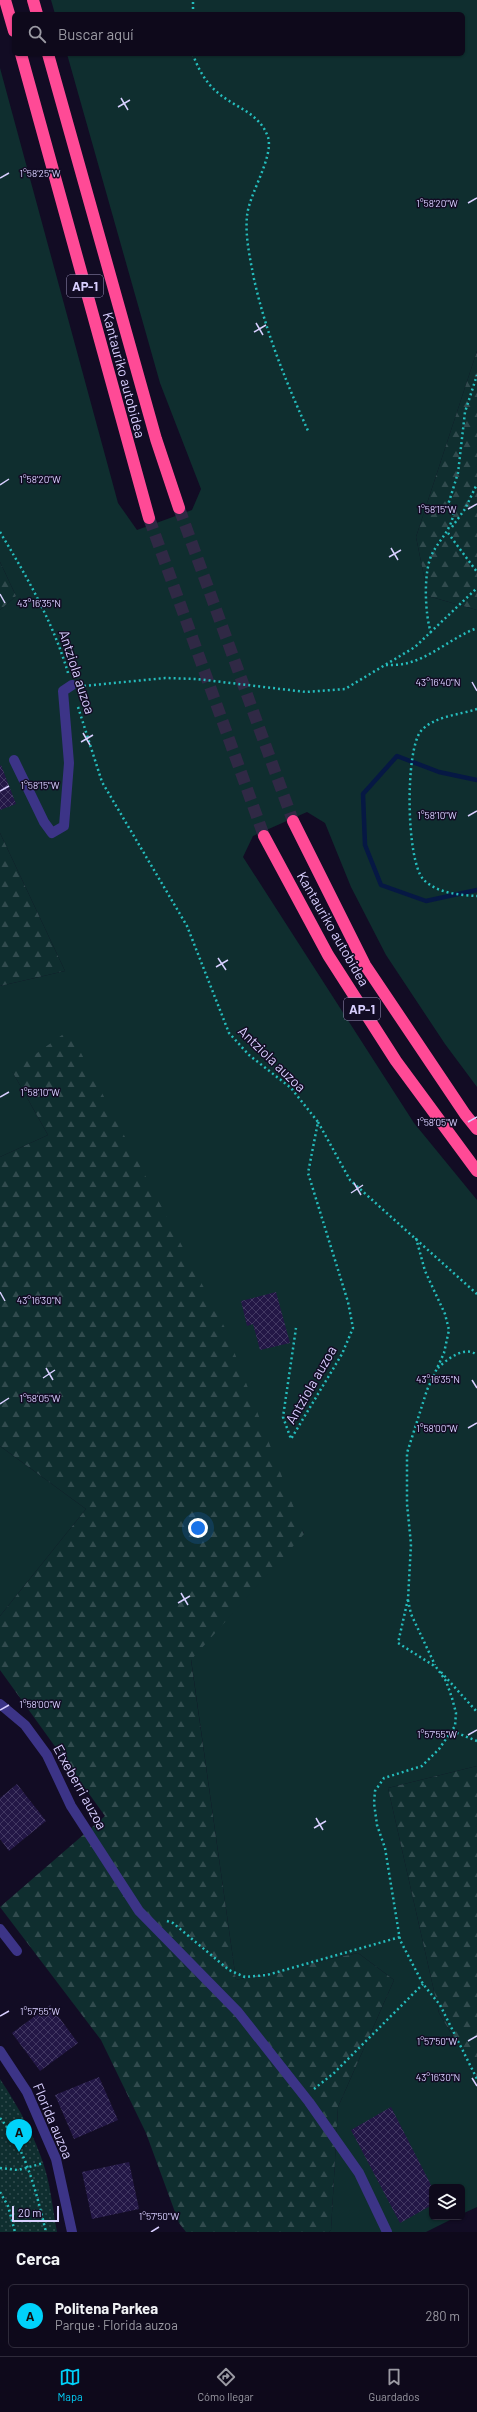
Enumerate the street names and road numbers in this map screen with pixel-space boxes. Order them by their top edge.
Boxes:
road number: AP-1 [67,275,103,297]
street label: Kantauriko autobidea [100,310,149,440]
street label: Antziola auzoa [56,628,99,716]
street label: Kantauriko autobidea [294,868,373,989]
road number: AP-1 [344,998,380,1020]
street label: Antziola auzoa [235,1022,310,1095]
street label: Antziola auzoa [281,1343,340,1427]
street label: Etxeberri auzoa [50,1741,111,1832]
street label: Florida auzoa [30,2080,77,2161]

